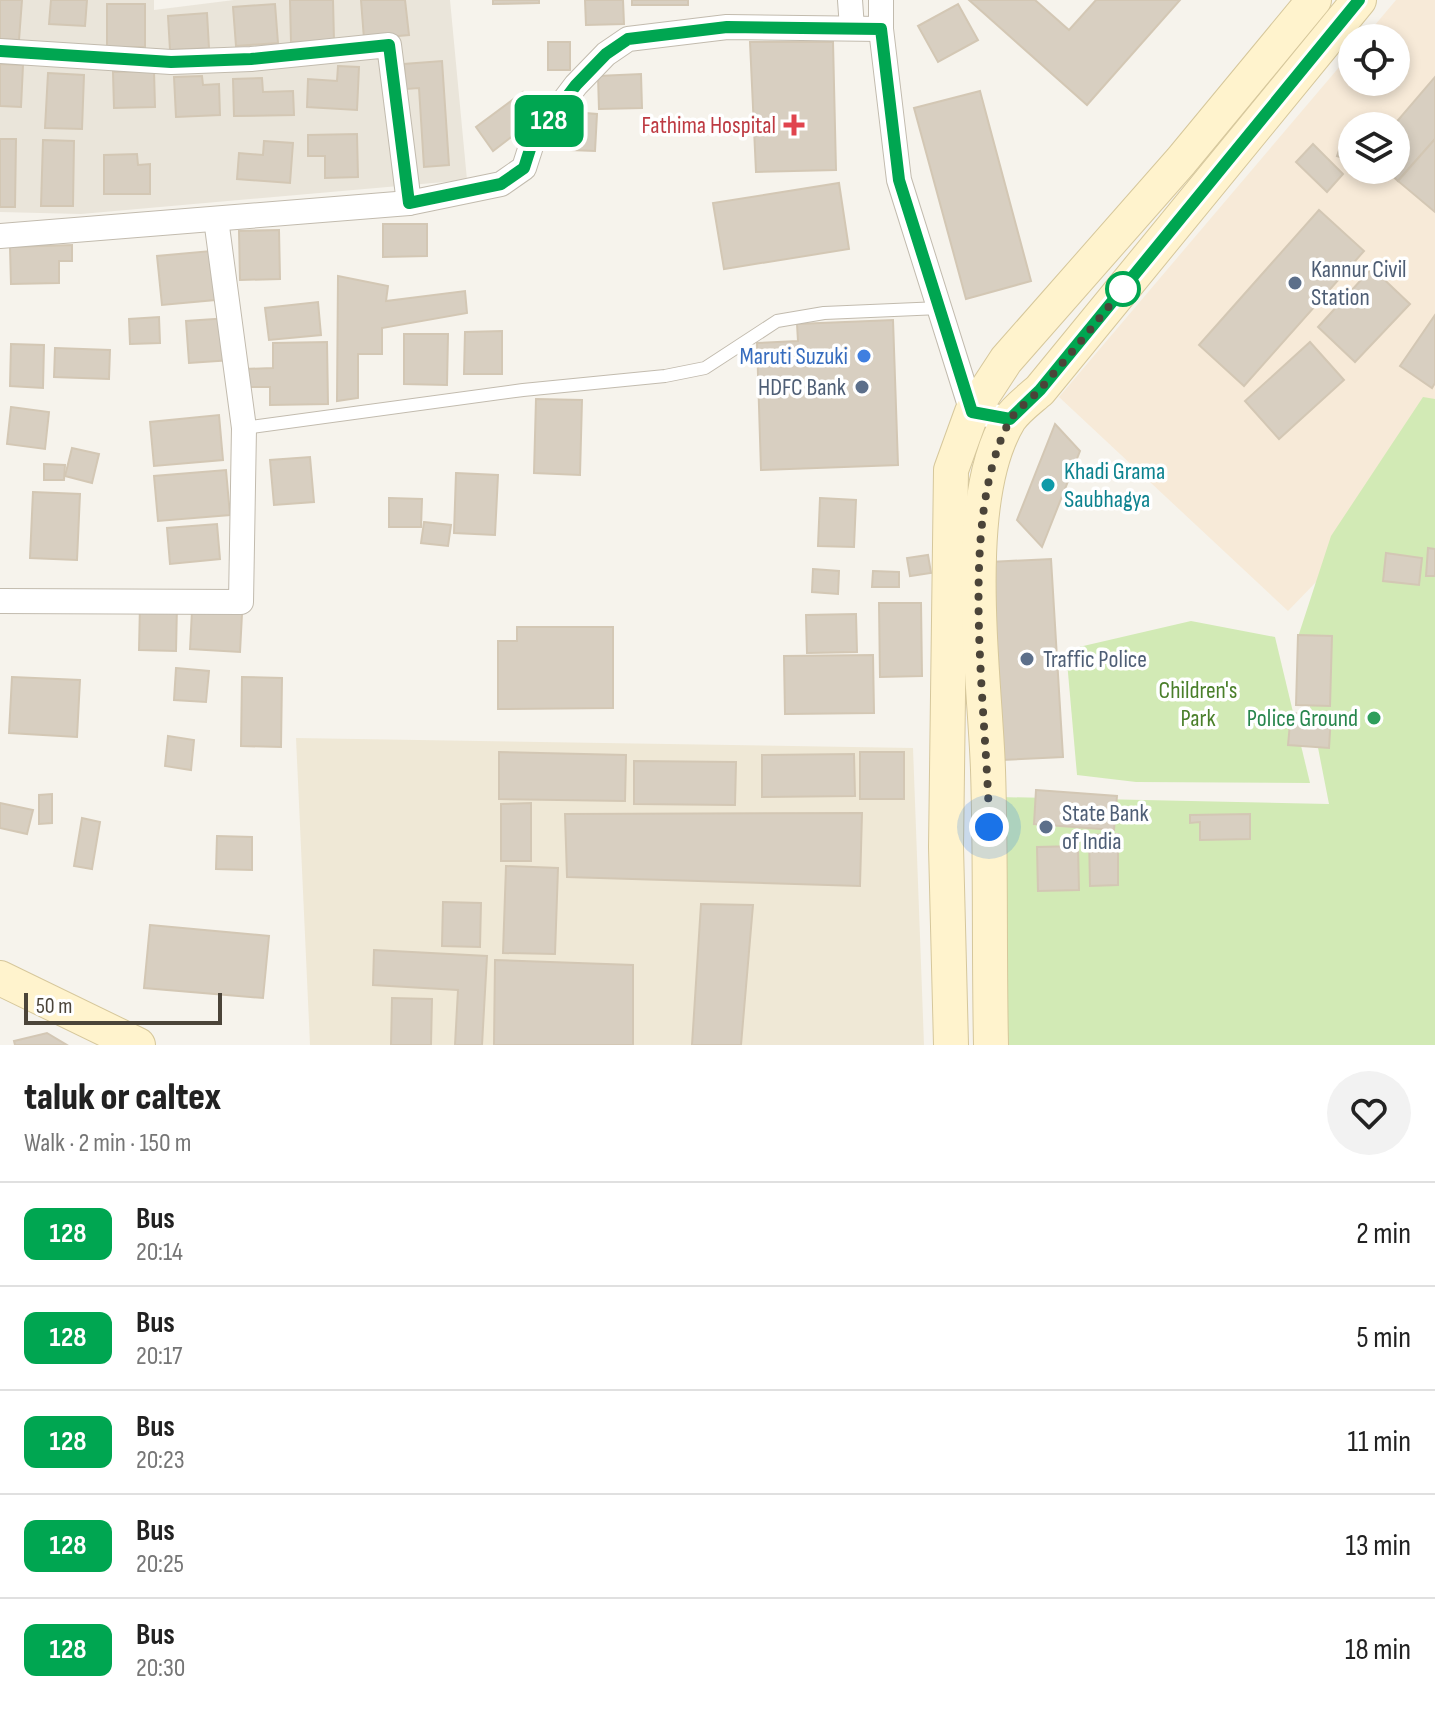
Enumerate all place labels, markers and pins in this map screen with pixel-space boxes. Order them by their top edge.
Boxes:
place label: Fathima Hospital [642,111,776,140]
marker: Fathima Hospital [783,114,805,136]
place label: Kannur Civil Station [1311,255,1407,312]
unlabelled marker [1106,272,1140,306]
marker: Kannur Civil Station [1286,274,1304,292]
place label: Maruti Suzuki [739,342,848,371]
marker: Maruti Suzuki [855,347,873,365]
place label: HDFC Bank [758,373,846,402]
marker: HDFC Bank [853,378,871,396]
place label: Khadi Grama Saubhagya [1064,457,1165,514]
marker: Khadi Grama Saubhagya [1039,476,1057,494]
place label: Traffic Police [1043,645,1147,674]
marker: Traffic Police [1018,650,1036,668]
place label: Police Ground [1247,704,1358,733]
marker: Police Ground [1365,709,1383,727]
place label: State Bank of India [1062,799,1149,856]
marker: State Bank of India [1037,818,1055,836]

